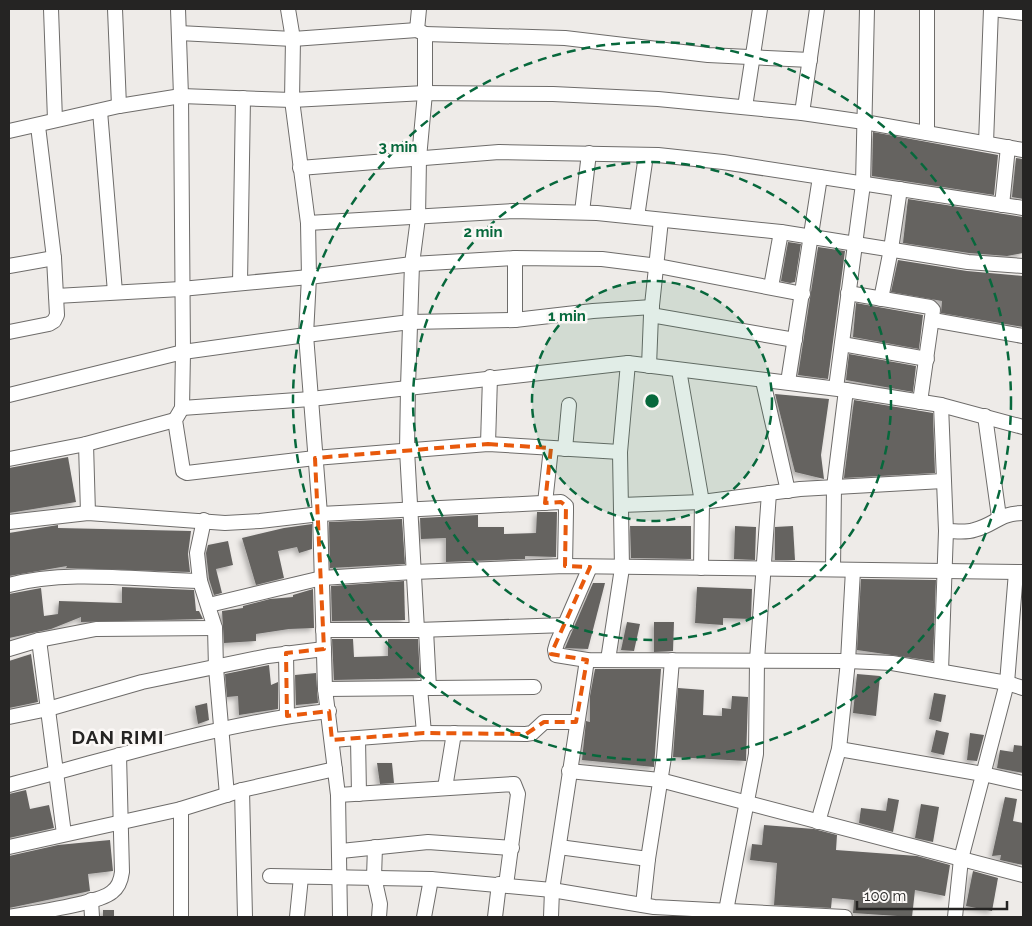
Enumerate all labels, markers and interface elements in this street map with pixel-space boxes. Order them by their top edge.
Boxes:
text: 3 min [379,138,417,156]
text: 2 min [464,223,502,241]
text: 1 min [548,307,586,325]
centre of rings [643,392,661,410]
district label: DAN RIMI [72,726,164,748]
scale bar [857,878,1007,910]
text: 100 m [864,887,906,905]

